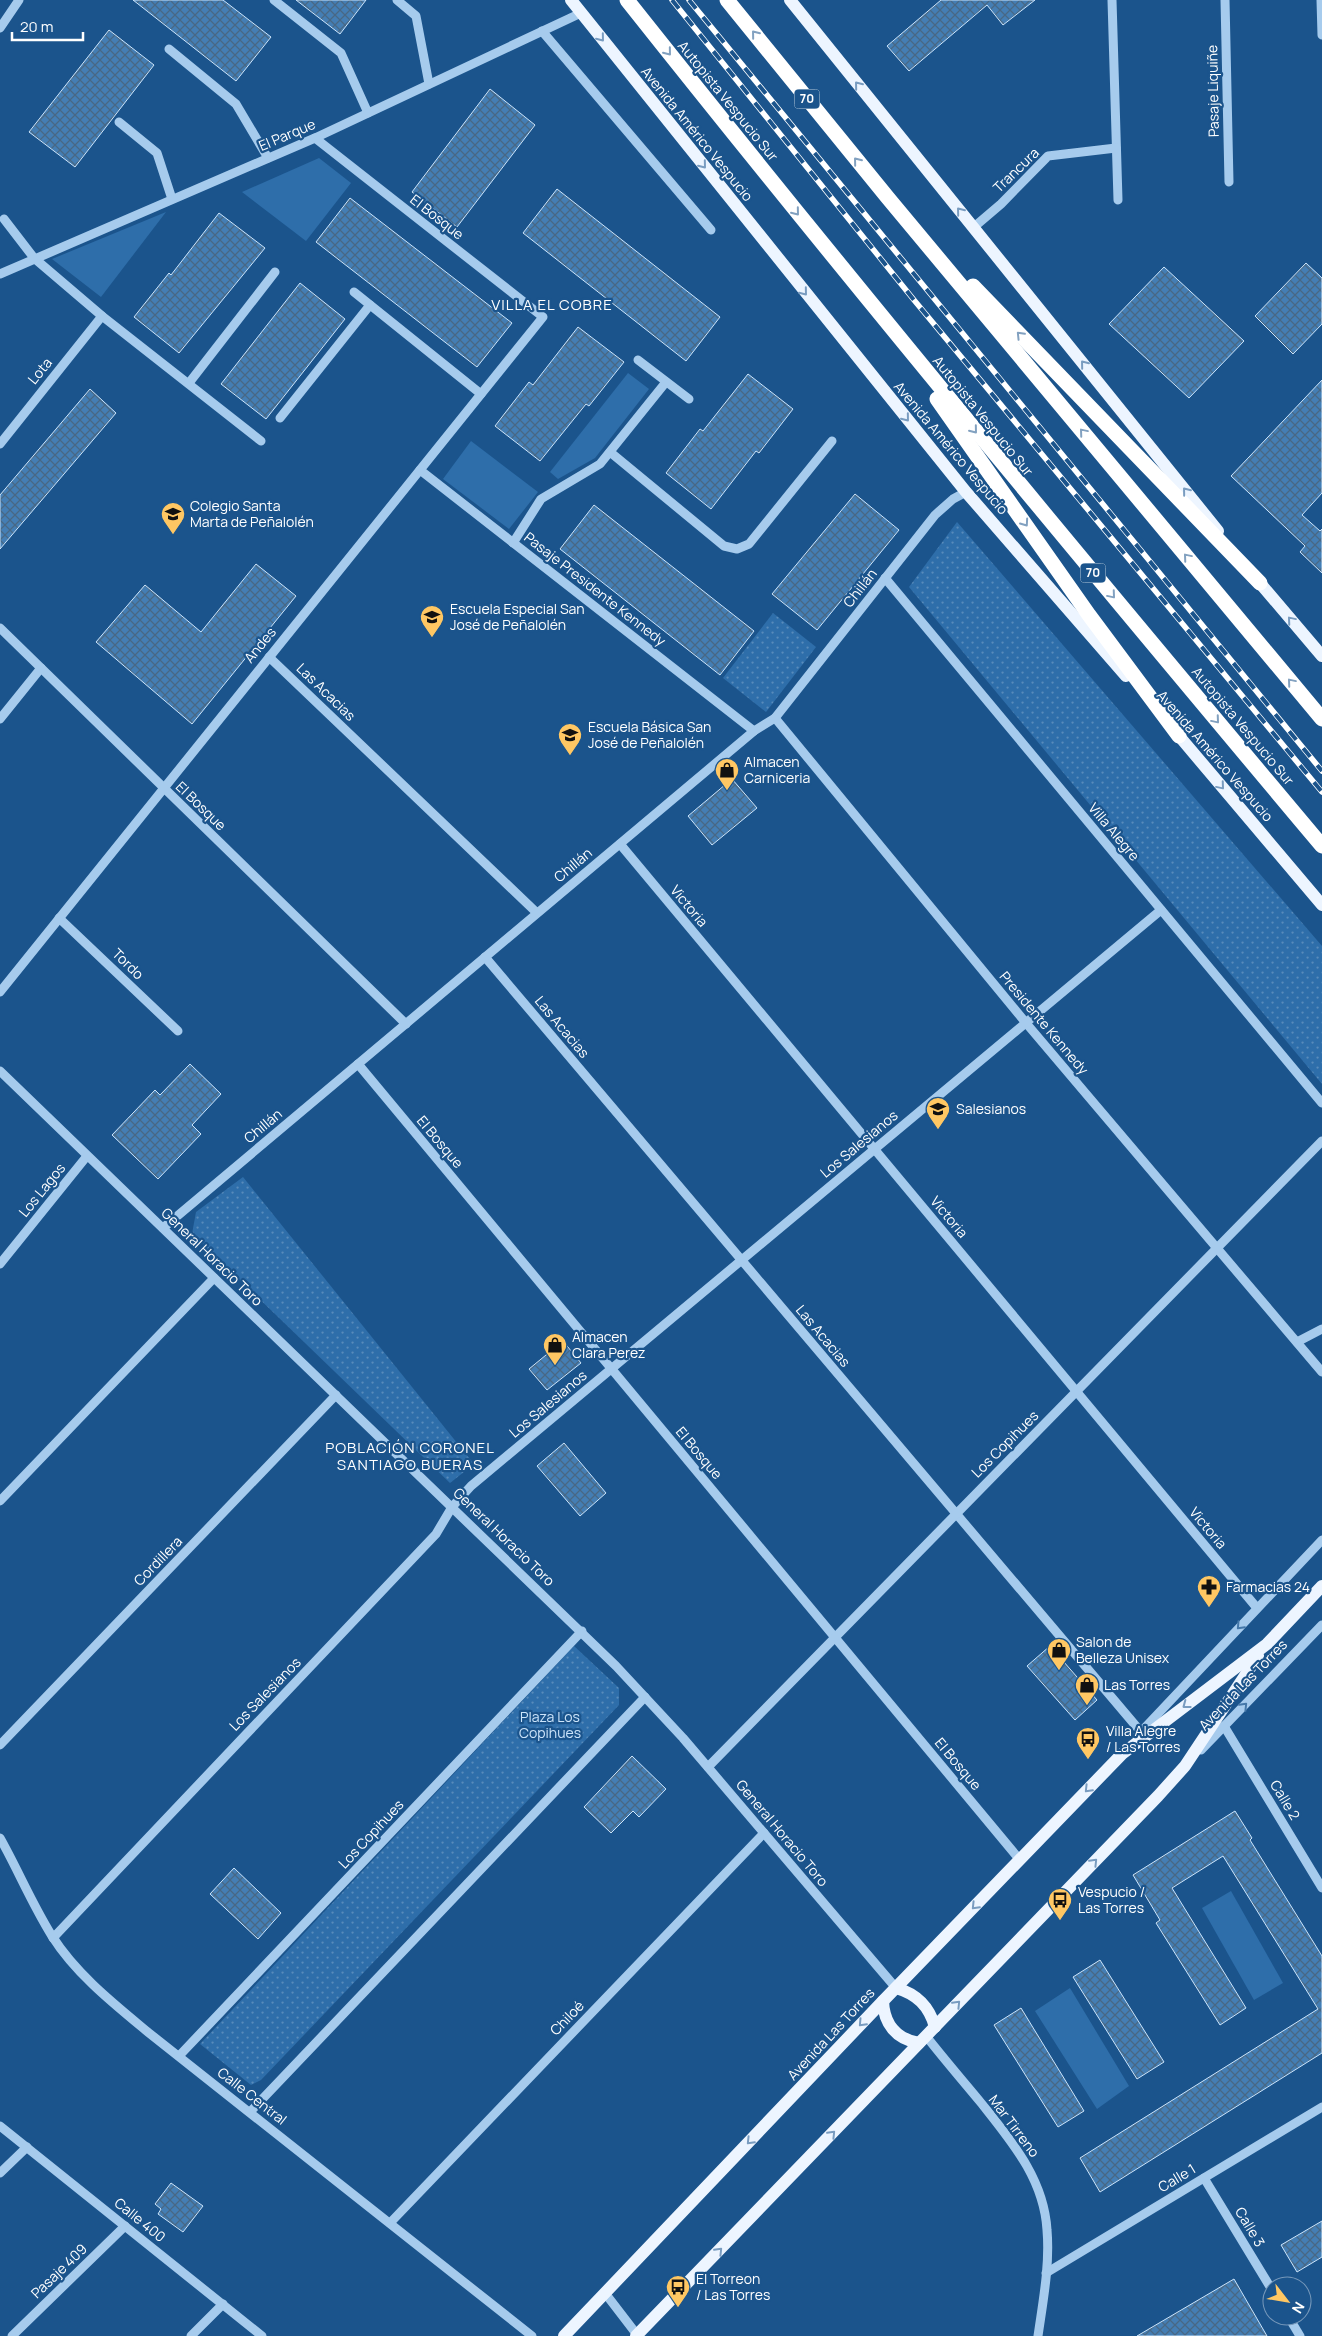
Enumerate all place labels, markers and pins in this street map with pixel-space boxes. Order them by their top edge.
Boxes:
place label: Colegio Santa Marta de Peñalolén [190,496,314,531]
school or university icon: Colegio Santa Marta de Peñalolén [160,501,186,535]
place label: Escuela Especial San José de Peñalolén [450,599,585,634]
school or university icon: Escuela Especial San José de Peñalolén [419,604,445,638]
place label: Escuela Básica San José de Peñalolén [588,717,711,752]
school or university icon: Escuela Básica San José de Peñalolén [557,722,583,756]
place label: Almacen Carniceria [744,752,810,787]
shop icon: Almacen Carniceria [714,757,740,791]
school or university icon: Salesianos [925,1096,951,1130]
place label: Salesianos [956,1099,1026,1118]
place label: Almacen Clara Perez [572,1327,646,1362]
shop icon: Almacen Clara Perez [542,1332,568,1366]
pharmacy icon: Farmacias 24 [1196,1574,1222,1608]
place label: Farmacias 24 [1226,1577,1310,1596]
place label: Salon de Belleza Unisex [1076,1632,1170,1667]
shop icon: Salon de Belleza Unisex [1046,1637,1072,1671]
shop icon: Las Torres [1074,1672,1100,1706]
place label: Las Torres [1104,1675,1170,1694]
place label: Villa Alegre / Las Torres [1106,1721,1180,1756]
bus stop icon: Villa Alegre / Las Torres [1075,1726,1101,1760]
place label: Vespucio / Las Torres [1078,1882,1145,1917]
bus stop icon: Vespucio / Las Torres [1047,1887,1073,1921]
place label: El Torreon / Las Torres [696,2269,770,2304]
bus stop icon: El Torreon / Las Torres [665,2274,691,2308]

